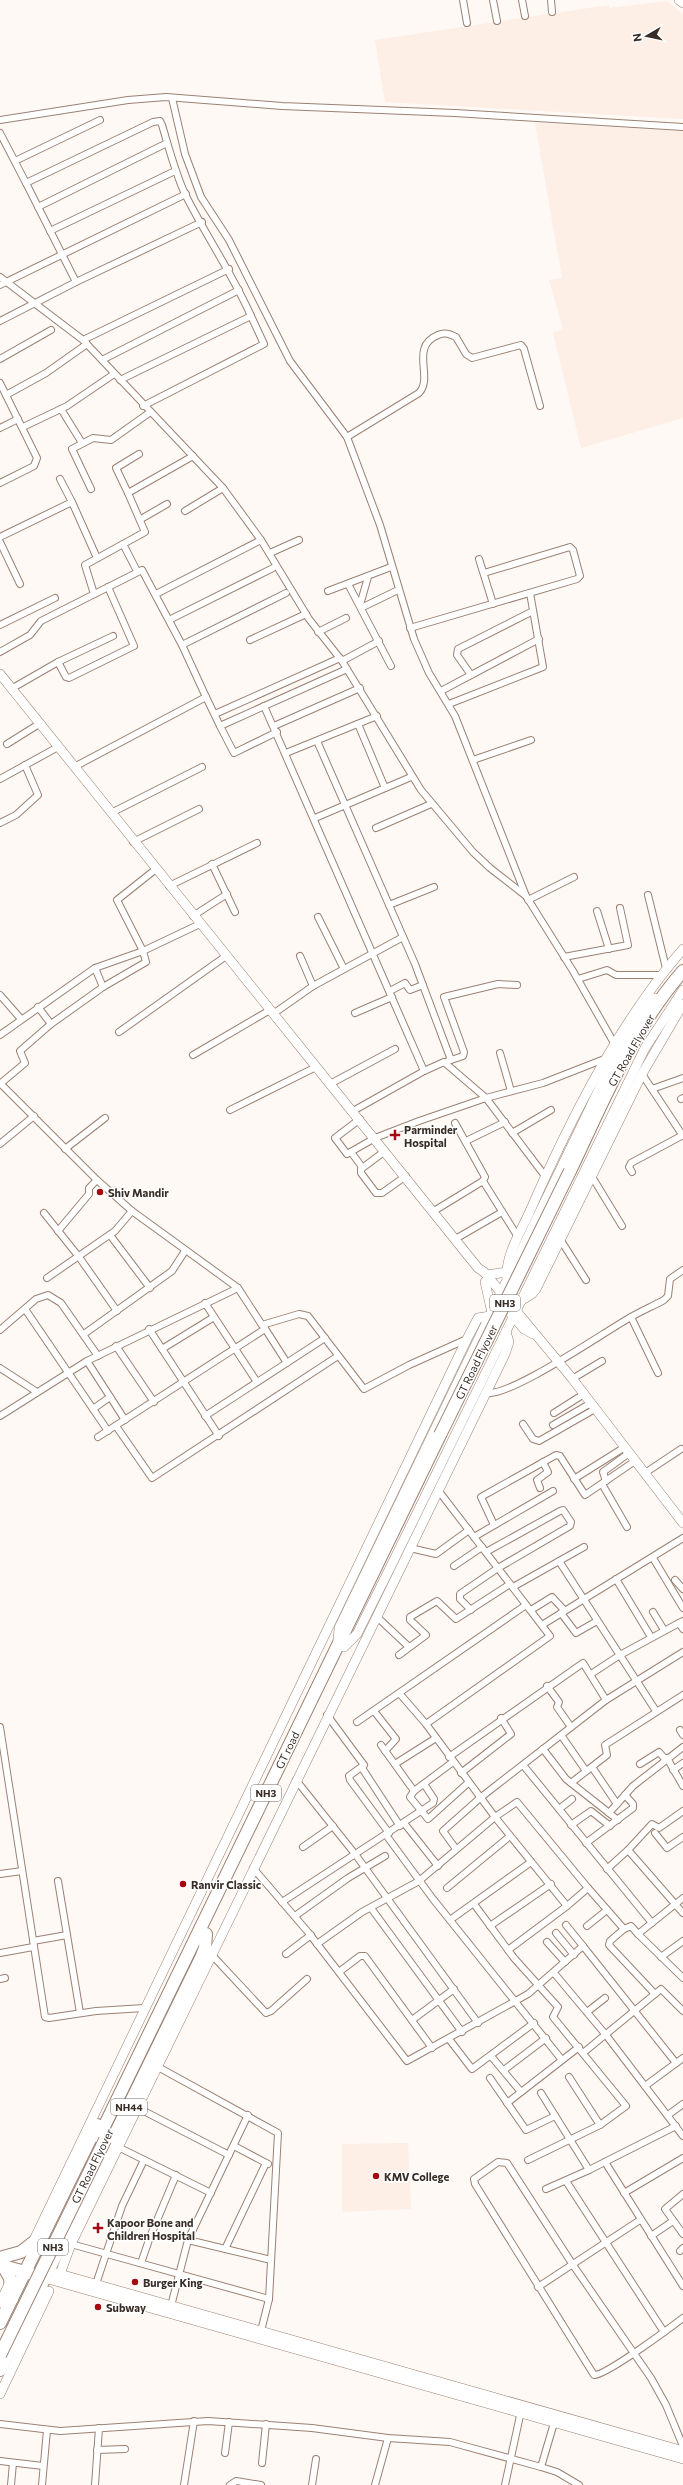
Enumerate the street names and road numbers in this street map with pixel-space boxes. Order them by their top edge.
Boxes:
street label: GT Road Flyover [605,1011,657,1089]
road number: NH3 [490,1295,520,1311]
street label: GT Road Flyover [452,1322,500,1401]
street label: GT road [272,1729,302,1771]
road number: NH3 [251,1785,281,1801]
road number: NH44 [111,2099,147,2115]
street label: GT Road Flyover [68,2126,116,2205]
road number: NH3 [38,2239,68,2255]

